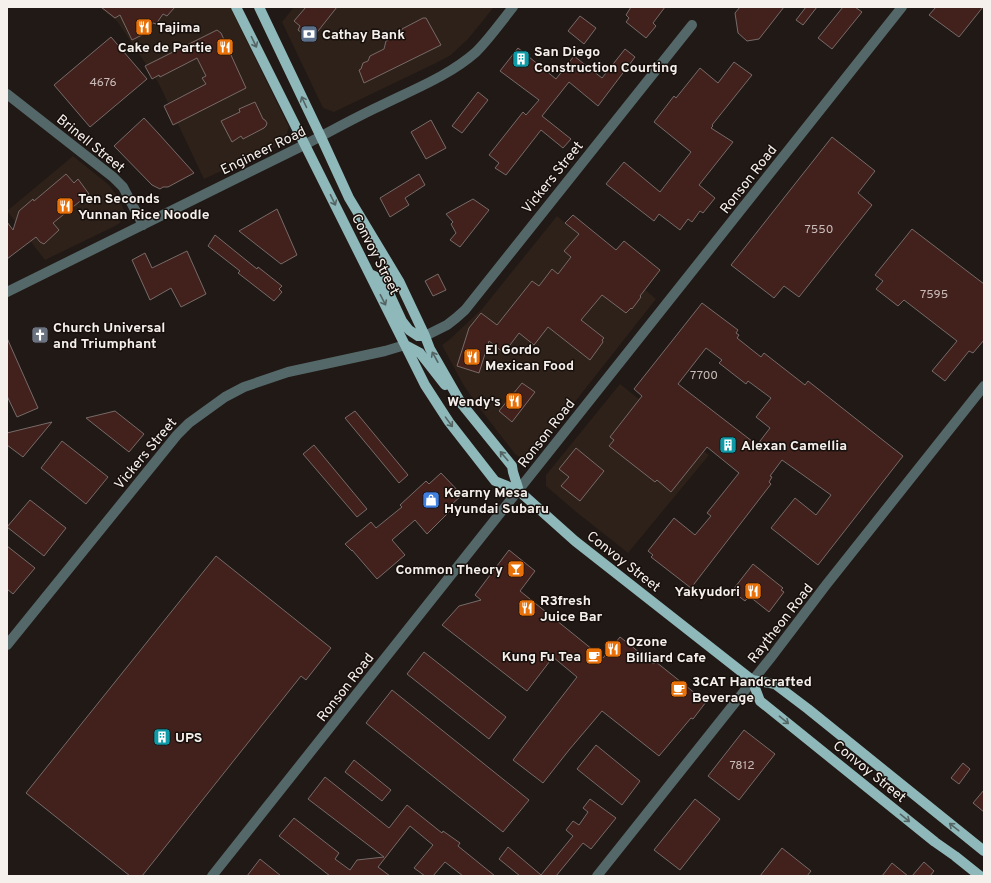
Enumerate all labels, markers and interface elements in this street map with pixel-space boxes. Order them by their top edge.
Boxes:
restaurant icon: Tajima [134,17,154,37]
place label: Tajima [157,20,200,37]
bank icon: Cathay Bank [299,24,319,44]
place label: Cathay Bank [322,27,405,44]
one-way arrow [251,36,258,48]
restaurant icon: Cake de Partie [215,37,235,57]
place label: Cake de Partie [118,40,212,57]
place label: San Diego Construction Courting [534,44,678,77]
building icon: San Diego Construction Courting [511,49,531,69]
house number: 4676 [89,75,117,91]
one-way arrow [300,96,307,108]
street label: Brinell Street [52,111,128,177]
street label: Engineer Road [218,123,309,179]
street label: Vickers Street [519,138,587,218]
street label: Ronson Road [717,142,781,218]
place label: Ten Seconds Yunnan Rice Noodle [78,191,210,224]
one-way arrow [330,194,337,206]
restaurant icon: Ten Seconds Yunnan Rice Noodle [55,196,75,216]
street label: Convoy Street [347,211,402,298]
house number: 7550 [805,222,833,238]
house number: 7595 [920,287,948,303]
one-way arrow [380,294,387,306]
place label: Church Universal and Triumphant [53,320,165,353]
church icon: Church Universal and Triumphant [30,325,50,345]
place label: El Gordo Mexican Food [485,342,574,375]
restaurant icon: El Gordo Mexican Food [462,347,482,367]
one-way arrow [430,351,438,363]
house number: 7700 [690,368,718,384]
restaurant icon: Wendy's [504,391,524,411]
place label: Wendy's [447,394,501,411]
street label: Ronson Road [515,396,579,472]
street label: Vickers Street [111,415,181,493]
one-way arrow [445,416,453,427]
building icon: Alexan Camellia [718,435,738,455]
place label: Alexan Camellia [741,438,847,455]
one-way arrow [499,450,508,461]
place label: Kearny Mesa Hyundai Subaru [444,485,549,518]
shop icon: Kearny Mesa Hyundai Subaru [421,490,441,510]
street label: Convoy Street [583,528,663,596]
bar icon: Common Theory [506,559,526,579]
place label: Common Theory [395,562,503,579]
restaurant icon: Yakyudori [743,581,763,601]
street label: Raytheon Road [745,581,818,667]
place label: Yakyudori [674,584,740,601]
place label: R3fresh Juice Bar [540,593,603,626]
restaurant icon: R3fresh Juice Bar [517,598,537,618]
place label: Ozone Billiard Cafe [626,634,706,667]
restaurant icon: Ozone Billiard Cafe [603,639,623,659]
cafe icon: Kung Fu Tea [584,646,604,666]
place label: Kung Fu Tea [502,649,581,666]
street label: Ronson Road [314,650,378,726]
place label: 3CAT Handcrafted Beverage [692,674,812,707]
cafe icon: 3CAT Handcrafted Beverage [669,679,689,699]
one-way arrow [779,716,790,725]
building icon: UPS [152,727,172,747]
place label: UPS [175,730,202,747]
street label: Convoy Street [829,738,909,807]
house number: 7812 [729,758,755,774]
one-way arrow [900,813,911,822]
one-way arrow [948,822,959,831]

